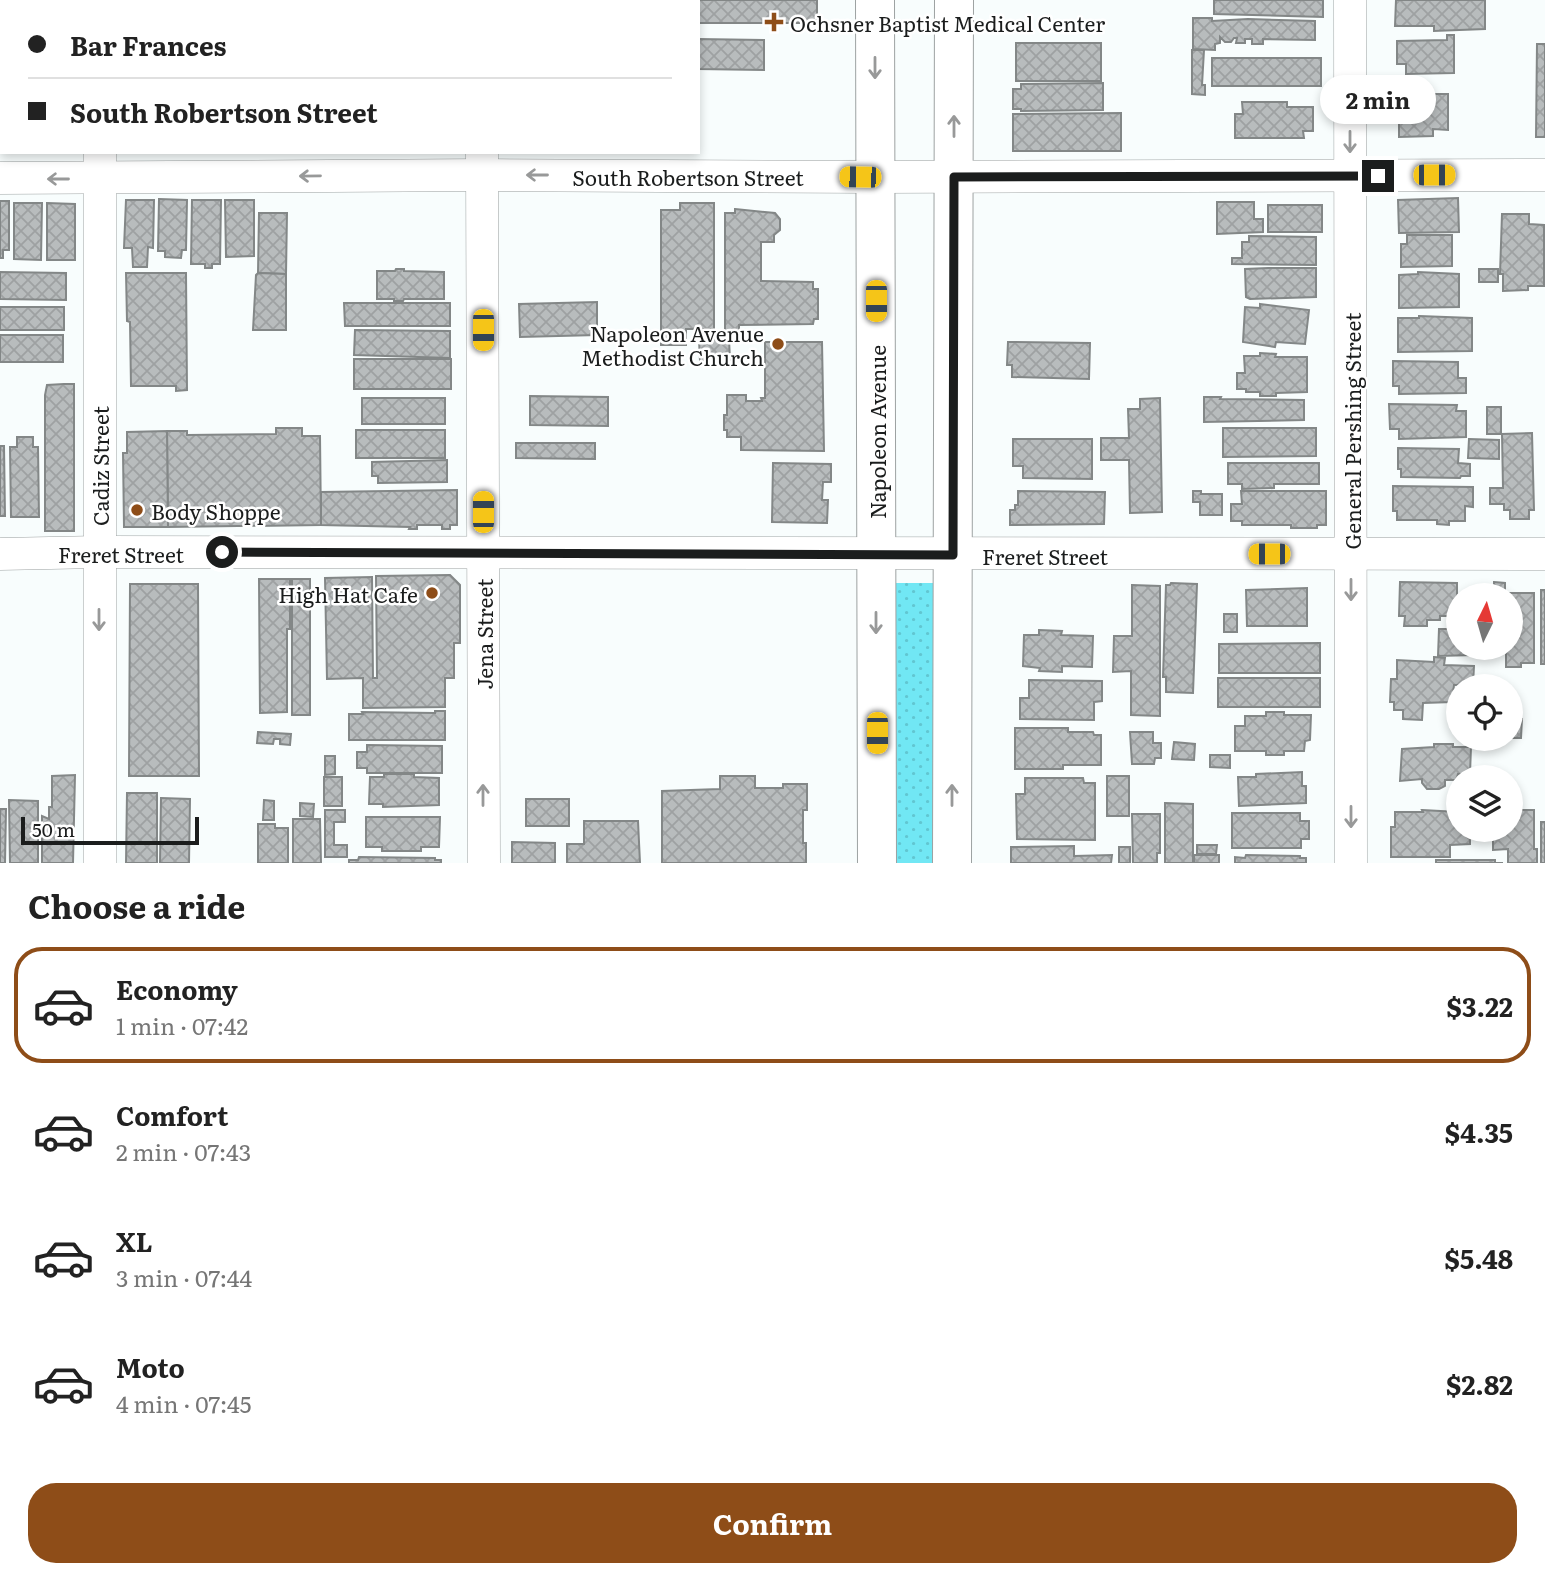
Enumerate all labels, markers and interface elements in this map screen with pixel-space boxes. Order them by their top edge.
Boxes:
place label: Ochsner Baptist Medical Center [790,7,1105,38]
marker: Ochsner Baptist Medical Center [764,12,784,32]
text: Bar Frances [70,25,226,64]
one-way arrow [868,56,882,79]
callout: 2 min [1320,74,1436,124]
text: 2 min [1346,82,1410,116]
text: South Robertson Street [70,92,378,131]
one-way arrow [947,115,961,138]
one-way arrow [1343,130,1357,153]
route end [1362,160,1394,192]
street label: South Robertson Street [572,161,804,192]
car [1414,165,1456,186]
car [839,166,882,188]
one-way arrow [526,168,549,182]
one-way arrow [299,170,322,183]
one-way arrow [47,172,70,186]
car [866,280,887,322]
car [473,309,494,351]
street label: General Pershing Street [1336,312,1367,549]
place label: Napoleon Avenue Methodist Church [581,317,764,372]
marker: Napoleon Avenue Methodist Church [770,336,786,352]
street label: Napoleon Avenue [861,345,892,519]
street label: Cadiz Street [84,405,115,526]
car [473,491,494,533]
place label: Body Shoppe [151,495,281,526]
marker: Body Shoppe [129,502,145,518]
route start [206,536,238,568]
street label: Freret Street [58,538,185,569]
street label: Freret Street [982,540,1109,571]
car [1249,544,1291,565]
place label: High Hat Cafe [278,578,418,609]
street label: Jena Street [468,578,499,690]
one-way arrow [1344,578,1358,601]
north arrow [1446,583,1522,660]
map controls [1446,583,1523,842]
marker: High Hat Cafe [424,585,440,601]
one-way arrow [92,609,106,632]
one-way arrow [869,611,883,634]
button: locate [1446,674,1523,751]
car [867,712,888,754]
button: layers [1446,765,1523,842]
one-way arrow [476,784,490,807]
one-way arrow [945,784,959,807]
one-way arrow [1344,805,1358,828]
scale bar [21,814,200,846]
text: 50 m [32,815,75,843]
text: Choose a ride [28,881,245,929]
text: Economy [116,969,238,1008]
icon: car [32,974,95,1037]
text: $3.22 [1447,986,1513,1025]
text: 1 min · 07:42 [116,1008,248,1042]
text: Comfort [116,1095,228,1134]
icon: car [32,1100,95,1163]
text: $4.35 [1445,1112,1513,1151]
text: 2 min · 07:43 [116,1134,251,1168]
text: XL [116,1221,153,1260]
icon: car [32,1226,95,1289]
text: $5.48 [1445,1238,1513,1277]
text: 3 min · 07:44 [116,1260,252,1294]
text: Moto [116,1347,185,1386]
icon: car [32,1352,95,1415]
text: $2.82 [1446,1364,1513,1403]
text: 4 min · 07:45 [116,1386,251,1420]
button: Confirm [28,1483,1517,1563]

